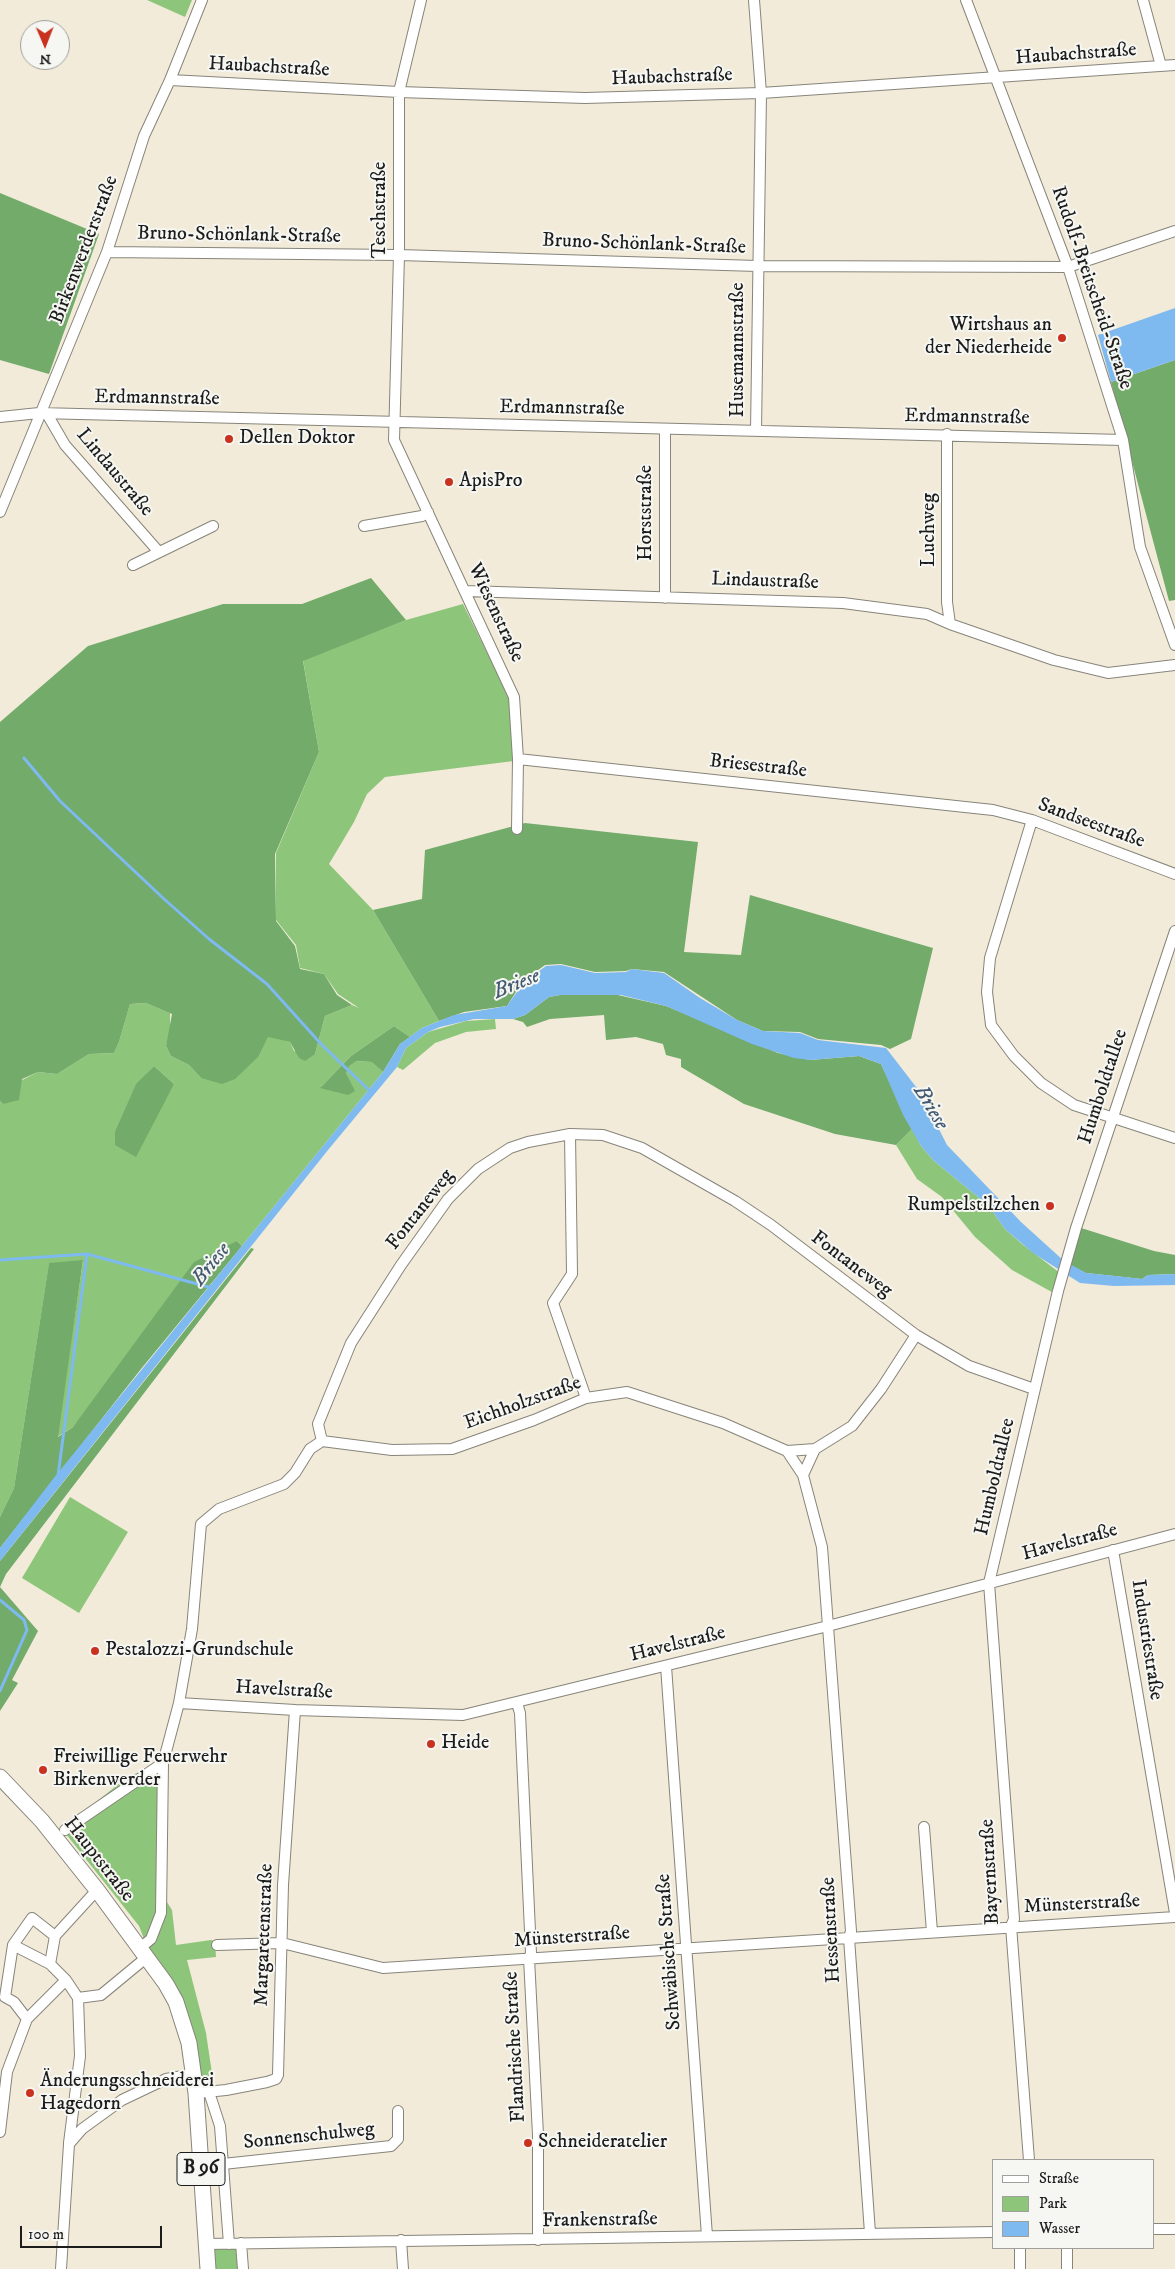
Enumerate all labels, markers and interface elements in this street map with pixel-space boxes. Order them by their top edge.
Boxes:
north arrow [20,20,70,70]
street label: Haubachstraße [1015,39,1137,71]
text: N [39,50,51,68]
street label: Haubachstraße [208,53,330,83]
street label: Haubachstraße [611,64,733,92]
street label: Teschstraße [369,162,393,258]
street label: Birkenwerderstraße [46,172,124,328]
street label: Rudolf-Breitscheid-Straße [1045,183,1137,393]
street label: Bruno-Schönlank-Straße [137,222,341,250]
street label: Bruno-Schönlank-Straße [542,229,746,261]
street label: Husemannstraße [727,283,751,417]
place label: Wirtshaus an der Niederheide [925,314,1052,361]
marker: Wirtshaus an der Niederheide [1056,332,1068,344]
street label: Erdmannstraße [94,386,220,412]
street label: Erdmannstraße [499,396,625,422]
street label: Erdmannstraße [904,405,1030,431]
street label: Lindaustraße [70,424,158,522]
place label: Dellen Doktor [239,427,355,451]
marker: Dellen Doktor [223,433,235,445]
street label: Horststraße [635,465,659,561]
place label: ApisPro [459,470,522,494]
marker: ApisPro [443,476,455,488]
street label: Luchweg [918,493,942,567]
street label: Wiesenstraße [462,560,528,666]
street label: Lindaustraße [711,568,819,596]
street label: Briesestraße [708,750,808,784]
street label: Sandseestraße [1034,794,1148,854]
water label: Briese [490,964,544,1006]
street label: Humboldtallee [1074,1026,1134,1148]
water label: Briese [907,1081,953,1135]
street label: Fontaneweg [382,1165,460,1255]
place label: Rumpelstilzchen [907,1194,1040,1218]
marker: Rumpelstilzchen [1044,1200,1056,1212]
street label: Fontaneweg [805,1227,897,1303]
water label: Briese [187,1239,237,1291]
street label: Eichholzstraße [461,1372,585,1436]
street label: Humboldtallee [971,1416,1021,1538]
street label: Havelstraße [1020,1519,1120,1567]
street label: Industriestraße [1125,1578,1167,1702]
street label: Havelstraße [628,1622,728,1668]
place label: Pestalozzi-Grundschule [105,1639,293,1663]
marker: Pestalozzi-Grundschule [89,1645,101,1657]
street label: Havelstraße [235,1676,333,1706]
place label: Heide [441,1732,489,1756]
marker: Heide [425,1738,437,1750]
place label: Freiwillige Feuerwehr Birkenwerder [53,1746,227,1793]
marker: Freiwillige Feuerwehr Birkenwerder [37,1764,49,1776]
street label: Hauptstraße [58,1813,138,1907]
street label: Bayernstraße [976,1818,1006,1926]
street label: Margaretenstraße [251,1863,279,2007]
street label: Schwäbische Straße [653,1873,687,2031]
street label: Hessenstraße [817,1876,847,1984]
street label: Münsterstraße [1023,1890,1141,1920]
street label: Münsterstraße [513,1922,631,1954]
street label: Flandrische Straße [500,1971,532,2123]
place label: Änderungsschneiderei Hagedorn [40,2070,214,2117]
marker: Änderungsschneiderei Hagedorn [24,2087,36,2099]
street label: Sonnenschulweg [242,2118,376,2156]
place label: Schneideratelier [538,2131,667,2155]
marker: Schneideratelier [522,2137,534,2149]
road number: B 96 [177,2152,225,2186]
legend [992,2159,1155,2249]
text: Straße [1039,2169,1079,2188]
text: Park [1039,2194,1067,2213]
street label: Frankenstraße [542,2208,658,2234]
scale bar [22,2216,165,2248]
text: Wasser [1039,2219,1080,2238]
text: 100 m [28,2225,64,2244]

